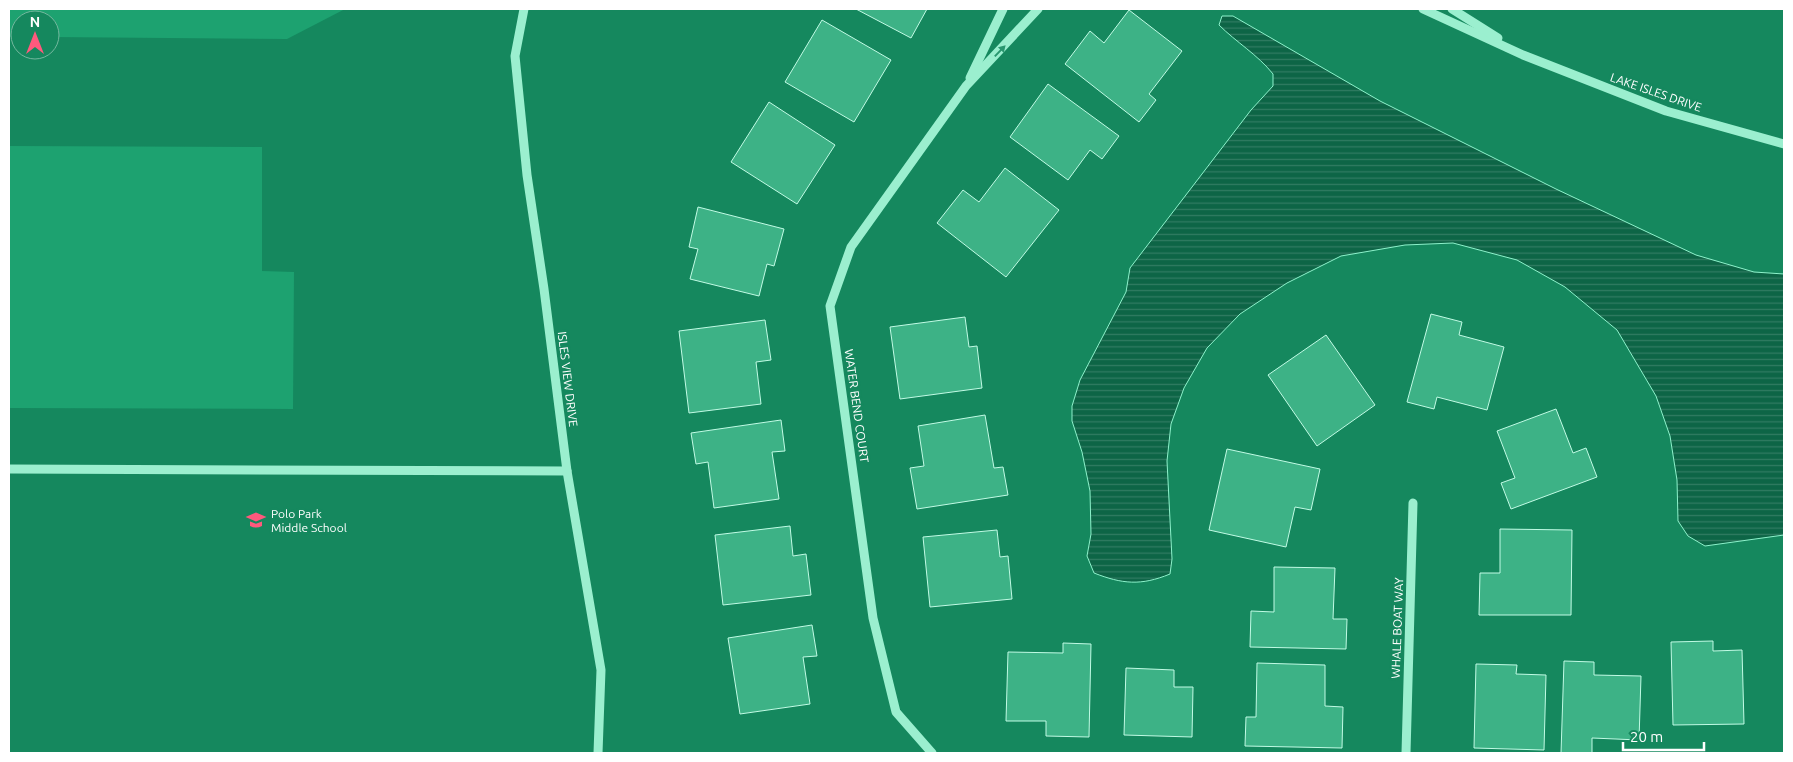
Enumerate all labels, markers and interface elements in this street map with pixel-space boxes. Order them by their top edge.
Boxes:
north arrow [10,10,60,60]
text: N [30,14,40,30]
one-way arrow [994,45,1006,57]
street label: LAKE ISLES DRIVE [1609,70,1704,114]
street label: ISLES VIEW DRIVE [556,331,580,428]
street label: WATER BEND COURT [843,348,871,464]
place label: Polo Park Middle School [271,507,347,534]
school or university icon: Polo Park Middle School [245,509,267,531]
street label: WHALE BOAT WAY [1389,577,1405,679]
scale bar [1623,720,1704,752]
text: 20 m [1630,728,1663,745]

